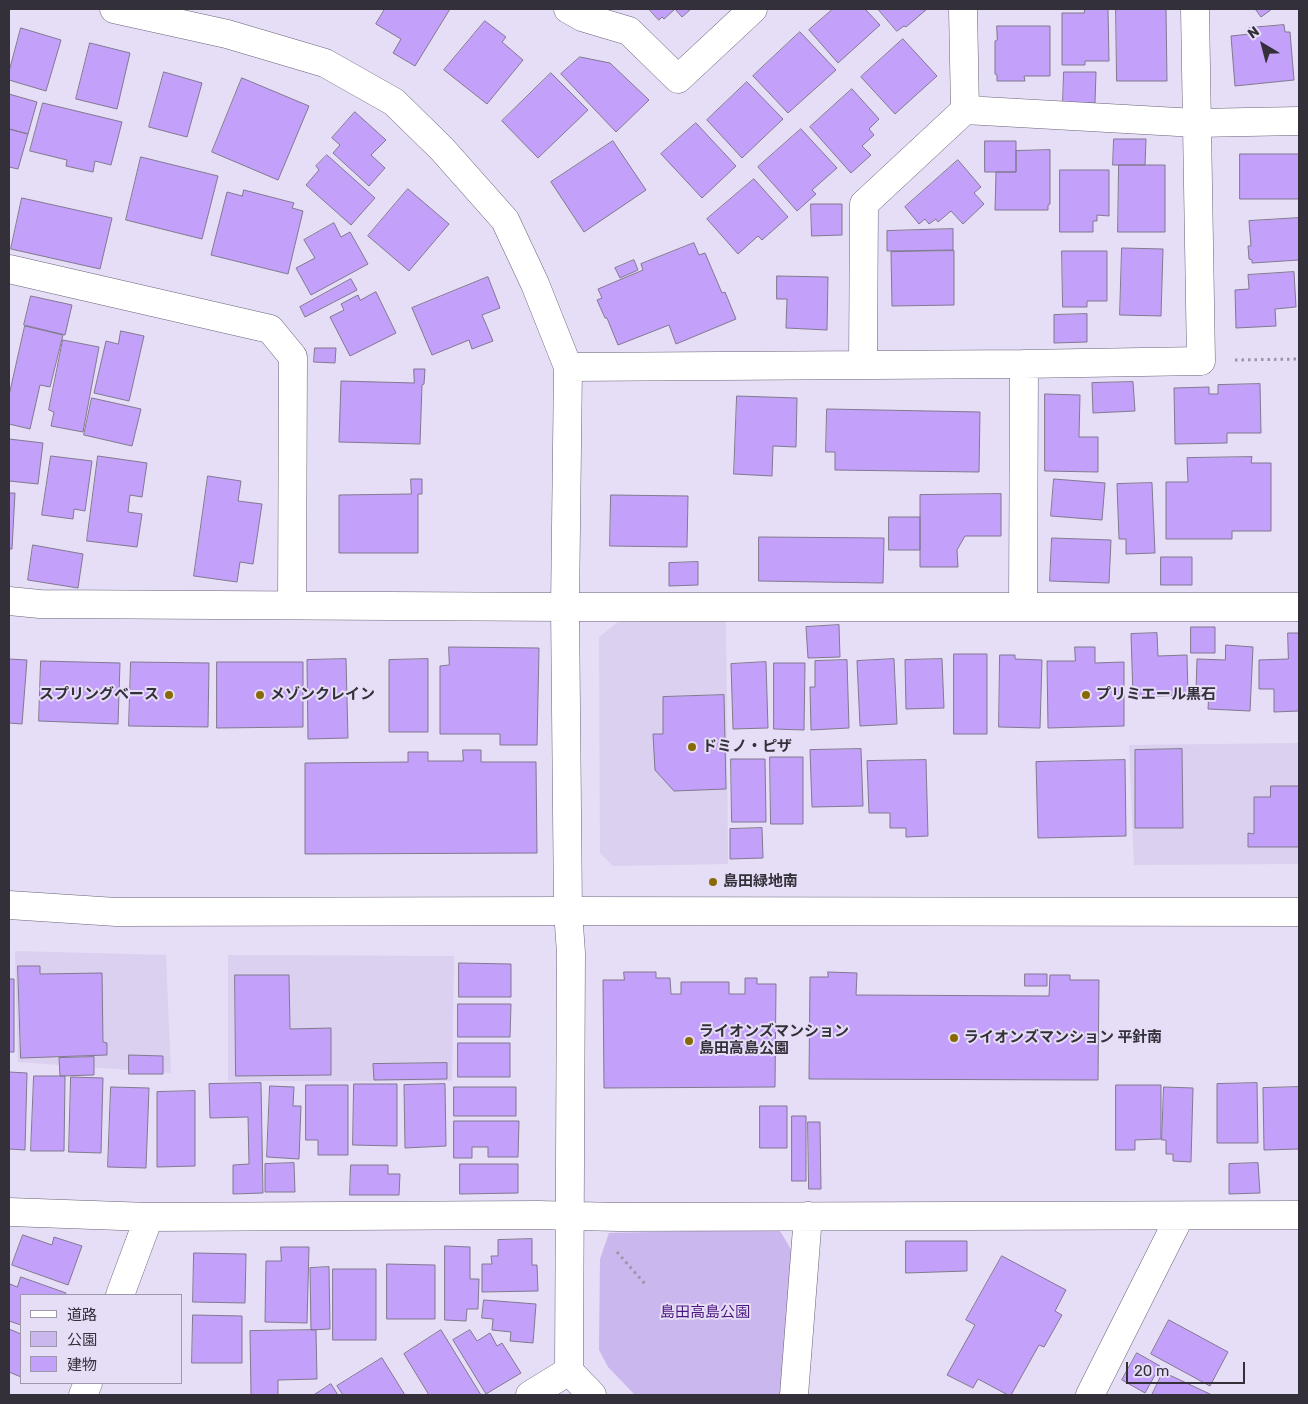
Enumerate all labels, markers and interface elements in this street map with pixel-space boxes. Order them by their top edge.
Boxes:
north arrow [1238,20,1288,70]
text: N [1245,23,1263,42]
place label: スプリングベース [39,686,159,704]
place label: メゾンクレイン [270,686,375,704]
place label: プリミエール黒石 [1096,686,1216,704]
marker: スプリングベース [163,689,175,701]
marker: メゾンクレイン [254,689,266,701]
marker: プリミエール黒石 [1080,689,1092,701]
place label: ドミノ・ピザ [702,738,792,756]
marker: ドミノ・ピザ [686,741,698,753]
place label: 島田緑地南 [723,873,798,891]
marker: 島田緑地南 [707,876,719,888]
place label: ライオンズマンション 島田高島公園 [699,1023,849,1058]
place label: ライオンズマンション 平針南 [964,1029,1162,1047]
marker: ライオンズマンション 平針南 [948,1032,960,1044]
marker: ライオンズマンション 島田高島公園 [683,1035,695,1047]
legend [20,1294,182,1384]
park label: 島田高島公園 [660,1304,750,1322]
text: 道路 [67,1306,97,1324]
text: 公園 [67,1331,97,1349]
scale bar [1128,1352,1247,1384]
text: 建物 [67,1356,97,1374]
text: 20 m [1134,1362,1169,1380]

